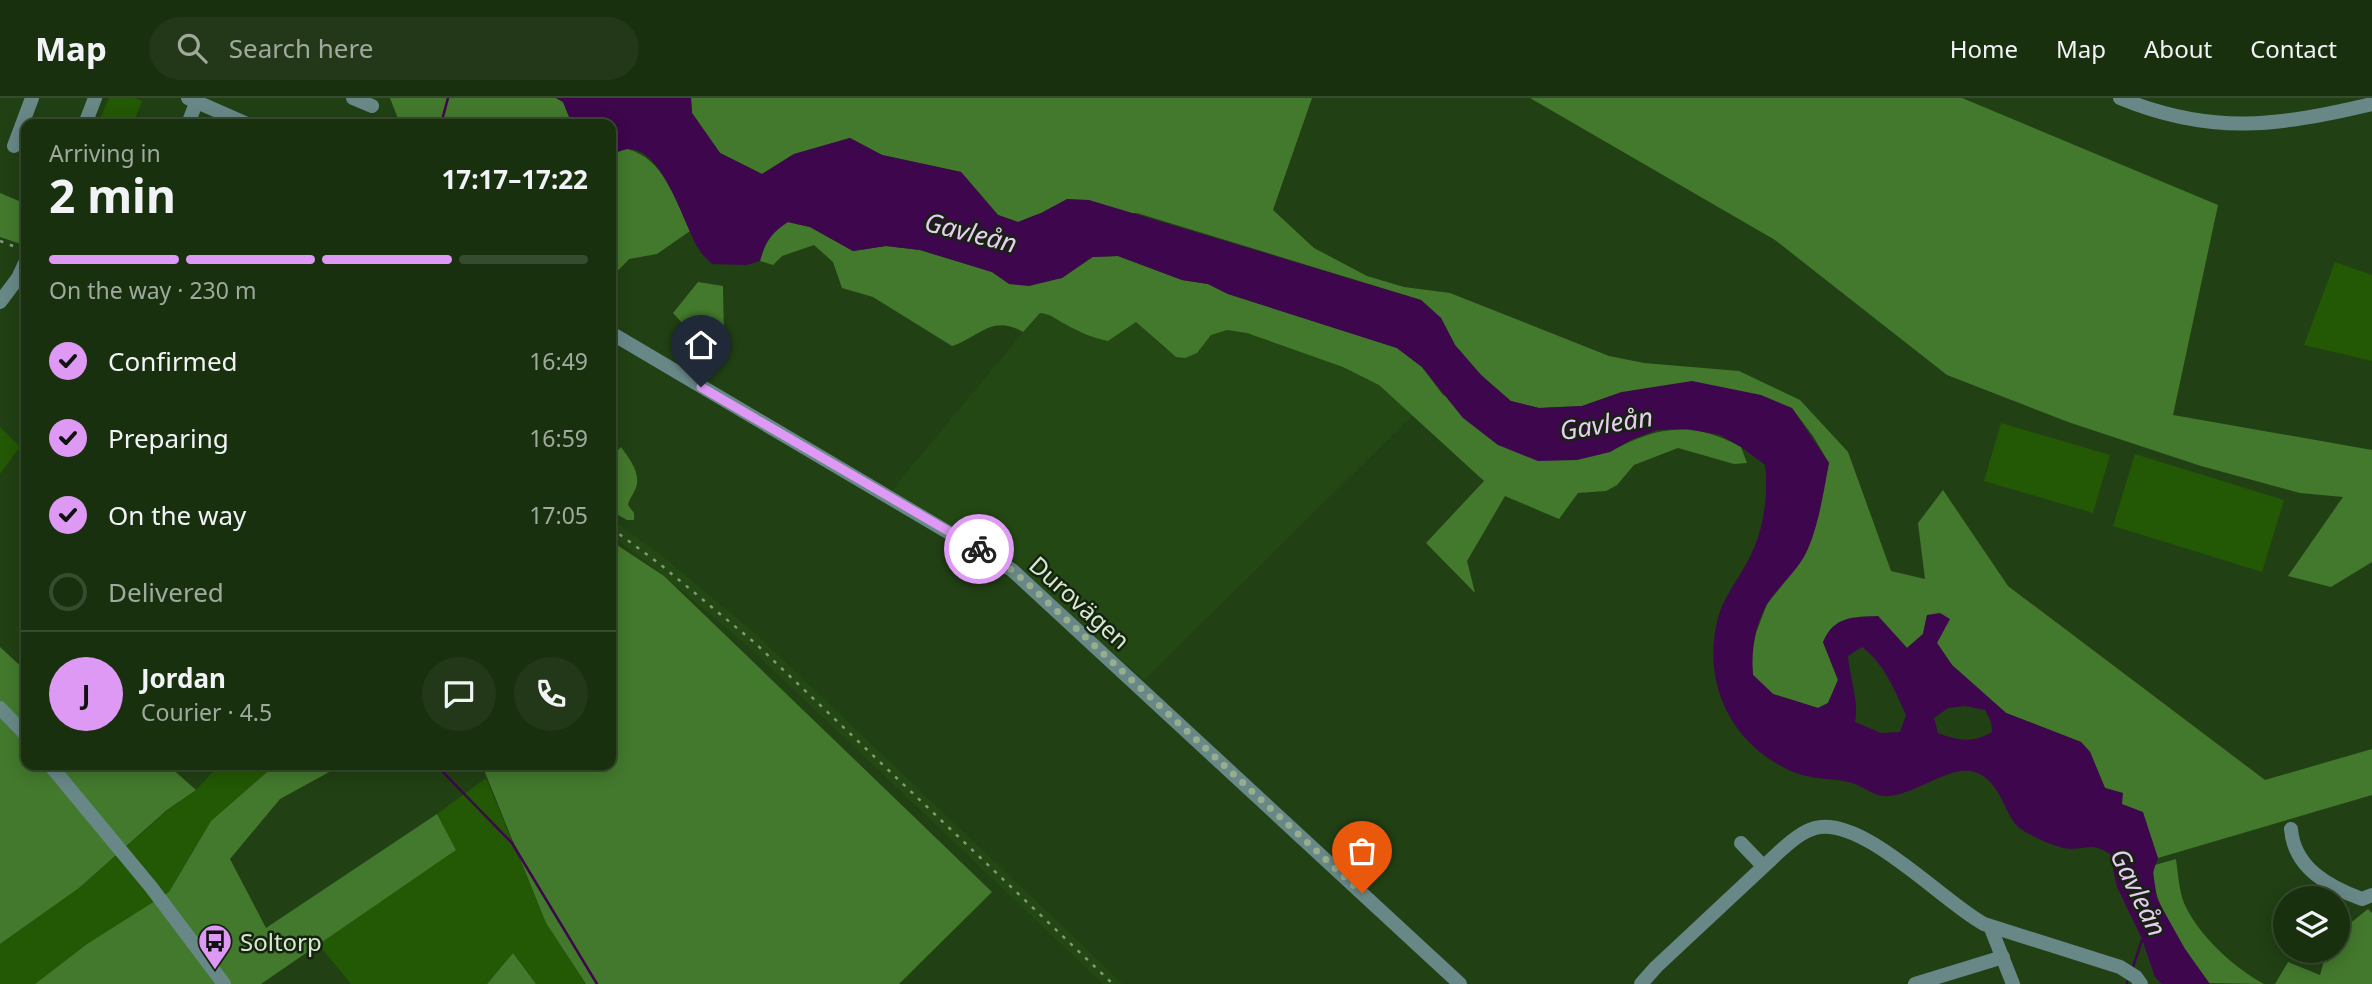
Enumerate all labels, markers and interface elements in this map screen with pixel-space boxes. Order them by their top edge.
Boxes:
search box [149,17,639,80]
text: Map [35,26,107,71]
icon: search [173,29,211,67]
text: Search here [229,30,373,66]
text: Home [1950,32,2018,65]
text: Map [2056,32,2106,65]
text: About [2144,32,2212,65]
text: Contact [2250,32,2337,65]
text: Arriving in [49,137,161,169]
text: 17:17–17:22 [441,161,588,197]
text: 2 min [49,164,176,226]
water label: Gavleån [921,203,1021,261]
text: On the way · 230 m [49,274,256,306]
pin [671,315,731,387]
icon: home [682,326,720,364]
icon: check [49,342,87,380]
text: Confirmed [108,343,238,379]
text: 16:49 [529,345,588,377]
water label: Gavleån [1557,398,1655,448]
icon: check [49,419,87,457]
text: Preparing [108,420,229,456]
text: 16:59 [529,422,588,454]
icon: check [49,496,87,534]
text: On the way [108,497,246,533]
text: 17:05 [529,499,588,531]
courier [944,514,1014,584]
icon: bike [960,530,998,568]
street label: Durovägen [1023,548,1137,656]
text: Delivered [108,574,224,610]
button: chat [422,657,496,731]
button: phone [514,657,588,731]
text: Jordan [141,660,226,696]
text: J [82,676,90,712]
text: Courier · 4.5 [141,696,272,728]
pin [1332,821,1392,893]
icon: bag [1343,832,1381,870]
water label: Gavleån [2102,842,2176,942]
map controls [2273,886,2350,963]
button: layers [2273,886,2350,963]
bus stop icon: Soltorp [196,922,234,971]
place label: Soltorp [240,925,322,958]

